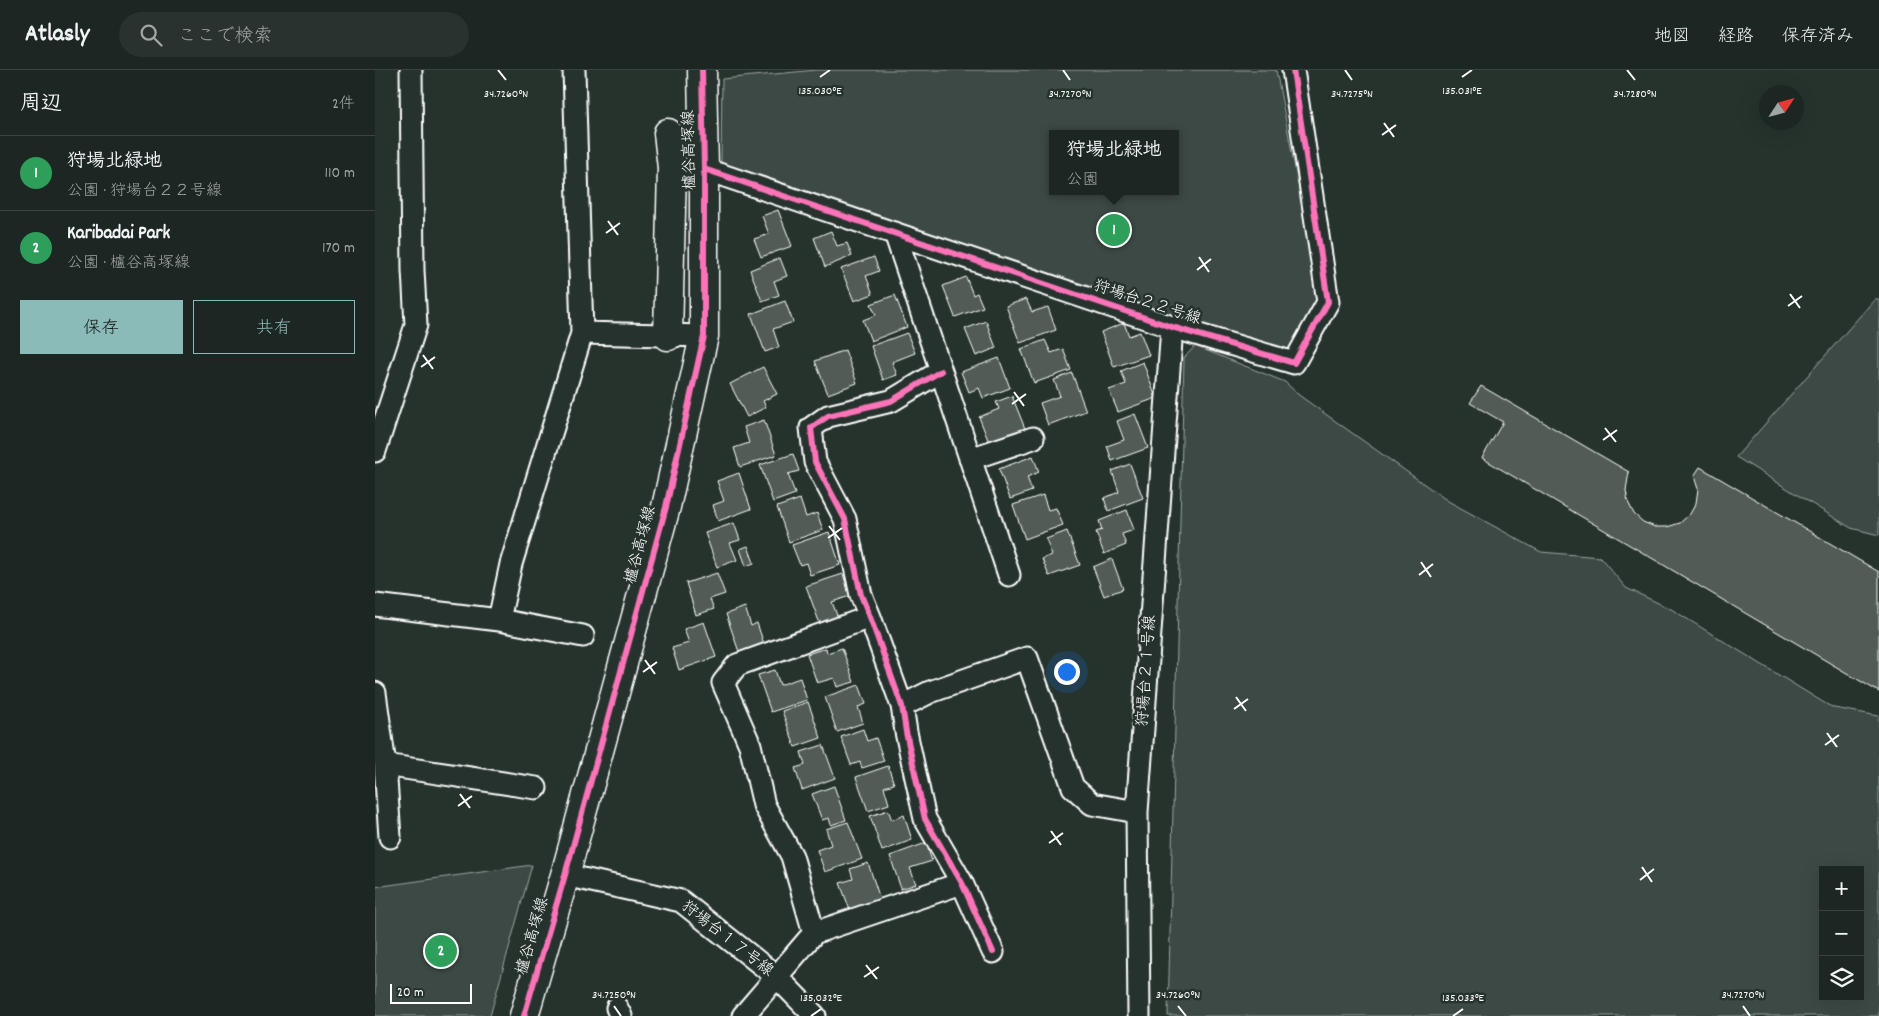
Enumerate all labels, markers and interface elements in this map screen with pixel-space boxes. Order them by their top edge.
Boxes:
search box [119,12,469,57]
text: Atlasly [25,18,89,52]
icon: search [137,21,165,49]
text: ここで検索 [177,24,272,51]
text: 地図 [1654,25,1690,50]
text: 経路 [1718,25,1754,50]
text: 保存済み [1782,25,1854,50]
text: 135.030°E [798,83,842,100]
text: 135.031°E [1442,83,1482,100]
north arrow [1759,85,1804,130]
text: 34.7260°N [484,86,528,103]
text: 34.7270°N [1048,86,1092,103]
text: 34.7275°N [1331,86,1373,103]
text: 34.7280°N [1613,86,1657,103]
text: 周辺 [20,90,62,120]
text: 2件 [332,93,355,116]
street label: 櫨谷高塚線 [678,110,702,190]
popup [1049,130,1179,195]
text: 狩場北緑地 [1066,138,1162,165]
text: 狩場北緑地 [67,149,162,176]
text: 1 [34,162,38,185]
text: 110 m [325,162,355,185]
text: 公園 [1066,169,1099,192]
text: 公園 · 狩場台２２号線 [67,180,222,203]
pin: 1 [1098,211,1130,249]
text: Karibadai Park [67,221,170,248]
text: 2 [33,237,40,260]
text: 170 m [322,237,355,260]
text: 公園 · 櫨谷高塚線 [67,252,190,275]
street label: 狩場台２２号線 [1090,275,1204,331]
button: 保存 [20,300,183,354]
button: 共有 [193,300,355,354]
street label: 櫨谷高塚線 [620,503,662,587]
street label: 狩場台２１号線 [1132,614,1162,728]
your location [1054,659,1080,685]
map controls [1819,866,1864,1001]
button: + [1819,866,1864,911]
street label: 櫨谷高塚線 [511,894,555,978]
street label: 狩場台１７号線 [676,895,778,983]
button: − [1819,911,1864,956]
pin: 2 [425,932,457,970]
button: layers [1819,956,1864,1001]
scale bar [390,981,473,1004]
text: 20 m [397,983,424,1003]
text: 34.7250°N [592,987,636,1004]
text: 34.7260°N [1156,987,1200,1004]
text: 34.7270°N [1721,987,1765,1004]
text: 135.032°E [800,990,843,1007]
text: 135.033°E [1442,990,1485,1007]

